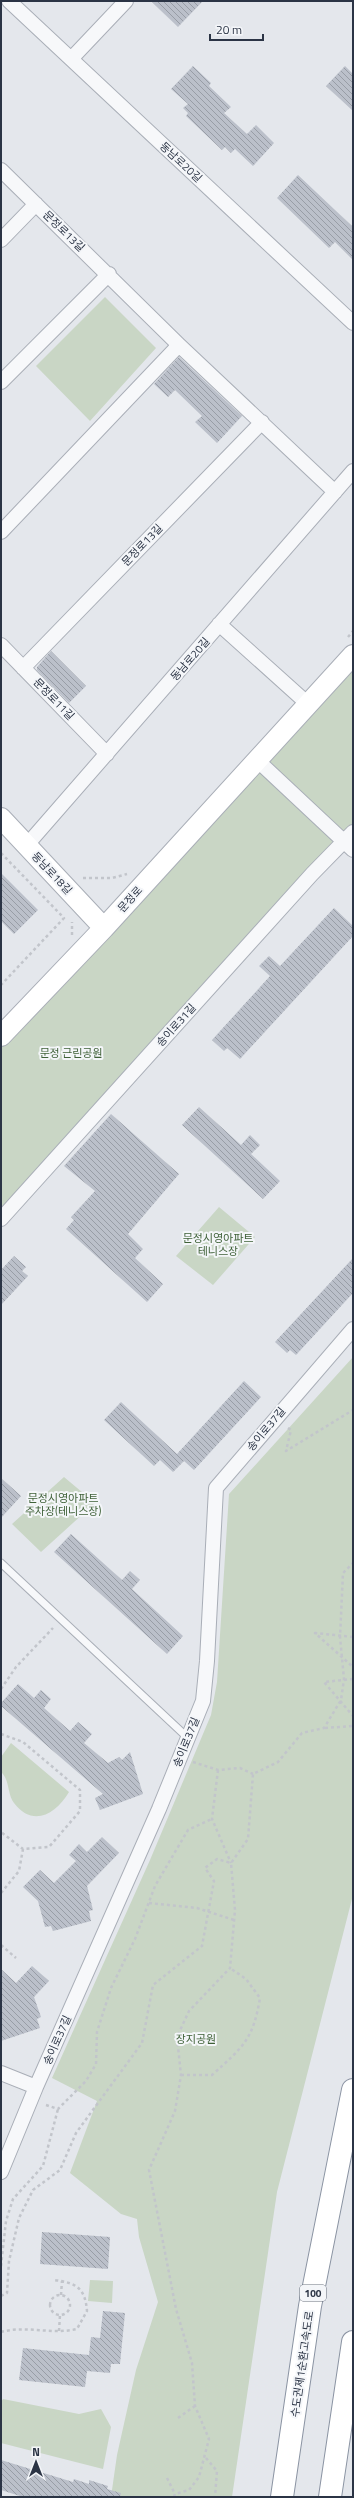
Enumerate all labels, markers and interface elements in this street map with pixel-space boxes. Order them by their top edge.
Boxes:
scale bar [210,16,263,42]
text: 20 m [216,20,242,39]
street label: 동남로20길 [156,138,206,186]
street label: 문정로13길 [39,207,89,255]
street label: 문정로13길 [118,520,166,570]
street label: 동남로20길 [167,634,213,684]
street label: 문정로11길 [30,674,78,724]
street label: 동남로18길 [28,848,76,898]
street label: 문정로 [114,882,146,916]
street label: 송이로31길 [152,1000,200,1050]
park label: 문정 근린공원 [39,1045,103,1061]
park label: 문정시영아파트 테니스장 [183,1230,253,1259]
street label: 송이로37길 [243,1404,289,1454]
park label: 문정시영아파트 주차장(테니스장) [25,1490,101,1519]
street label: 송이로37길 [169,1715,203,1769]
street label: 송이로37길 [39,2013,75,2067]
park label: 장지공원 [176,2031,216,2047]
road number: 100 [300,2285,326,2301]
street label: 수도권제1순환고속도로 [287,2310,317,2418]
north arrow [16,2442,56,2482]
text: N [32,2444,40,2460]

